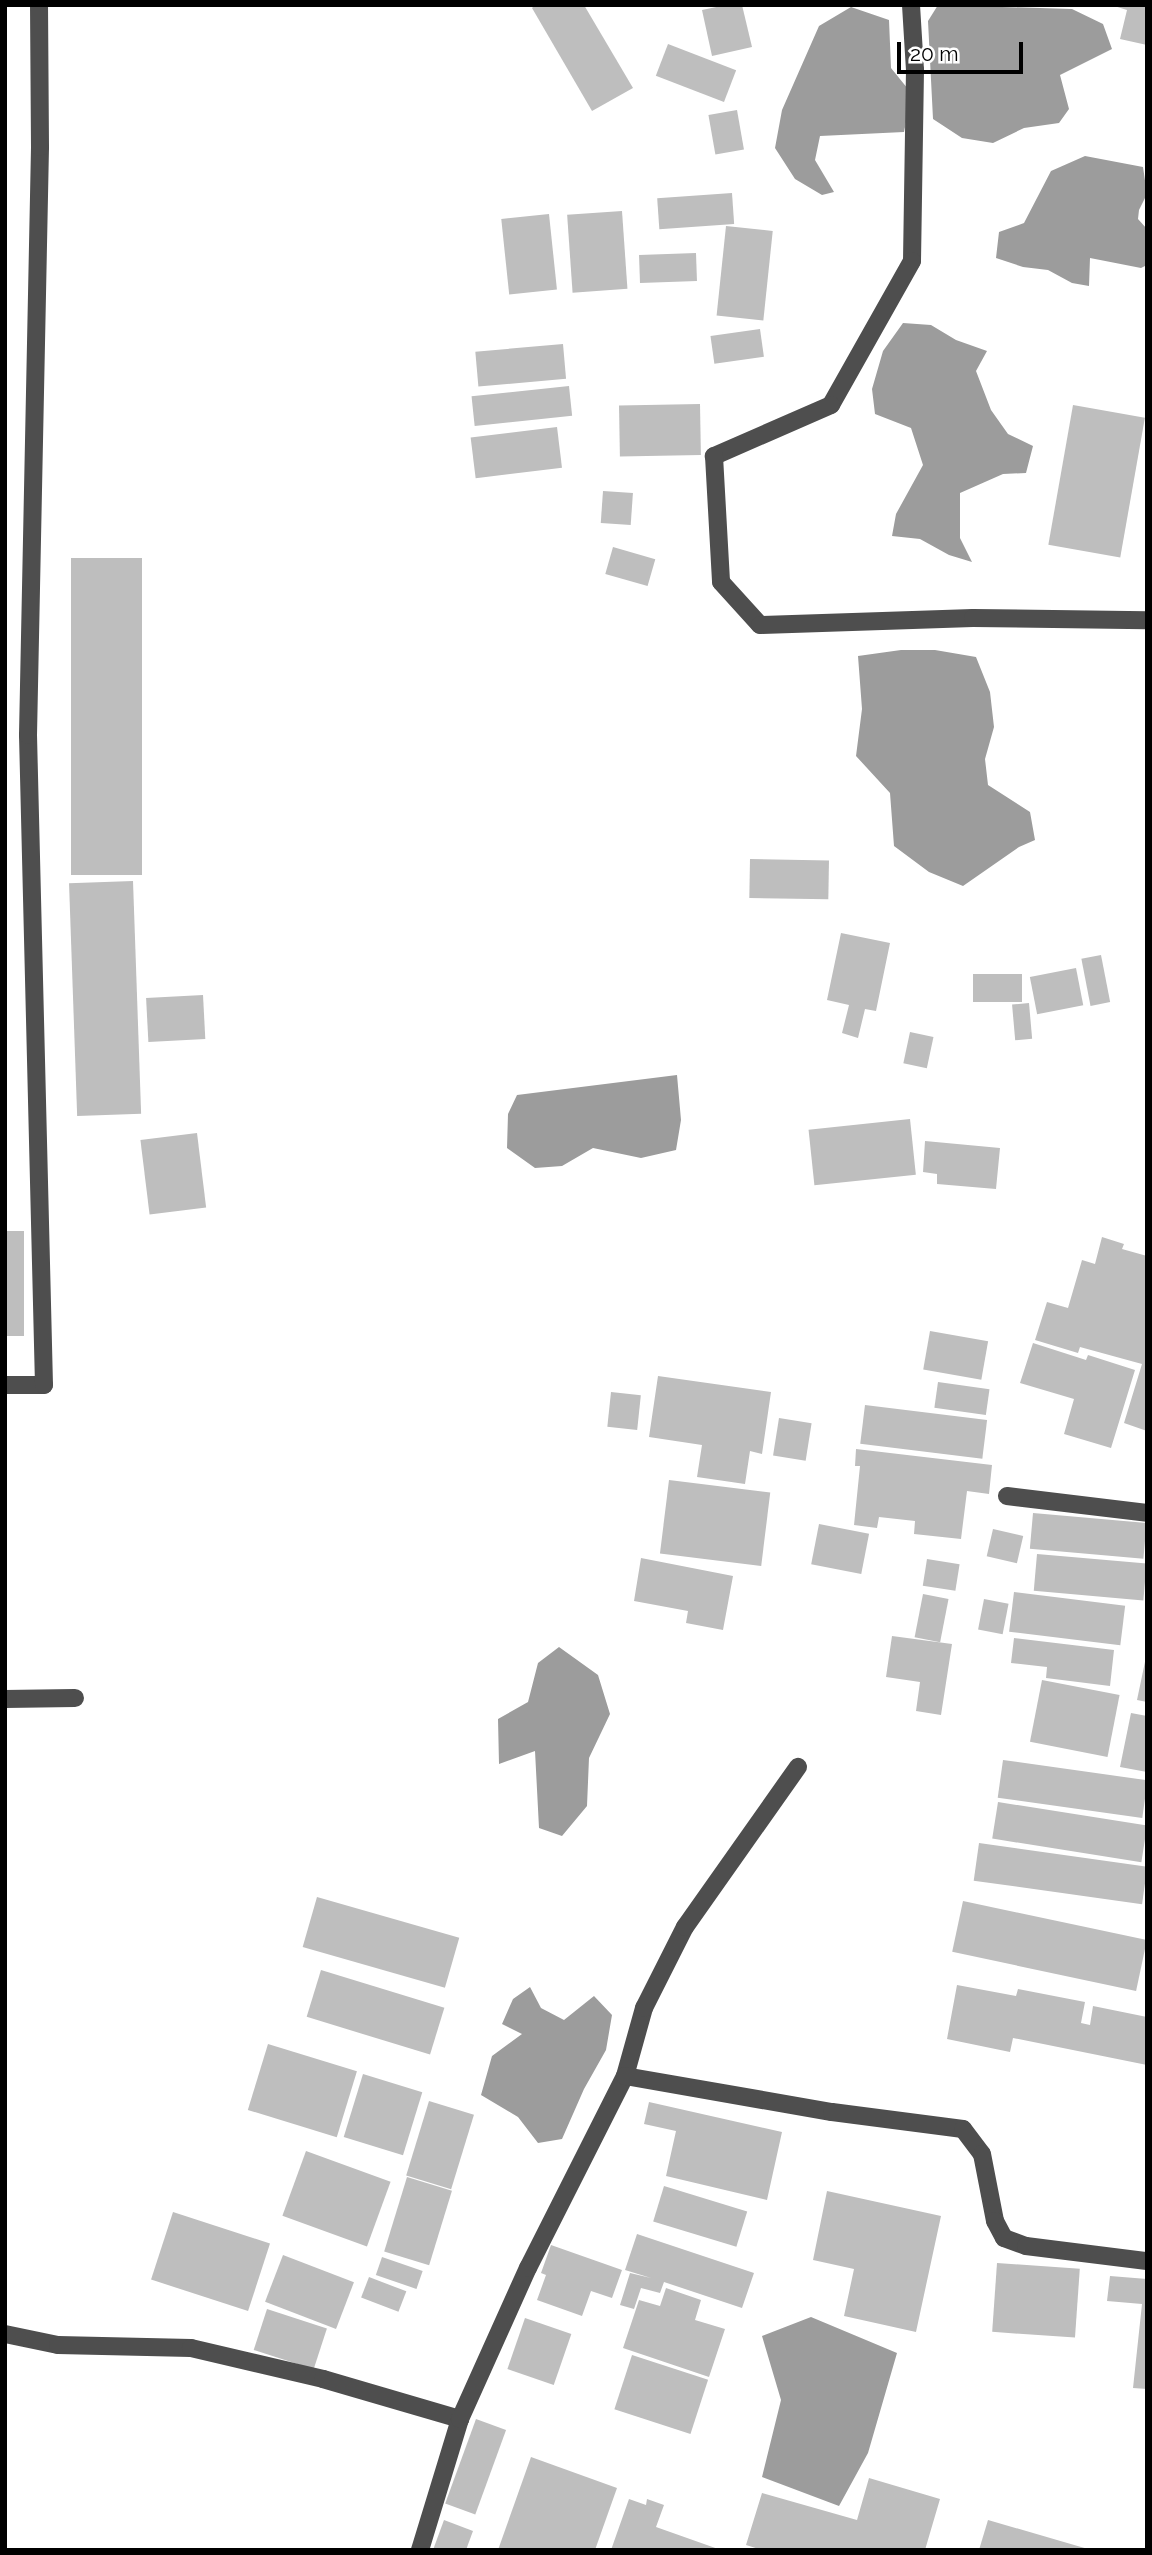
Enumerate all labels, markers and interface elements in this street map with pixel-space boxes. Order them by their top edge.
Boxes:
scale bar [900,28,1026,72]
text: 20 m [910,41,958,66]

